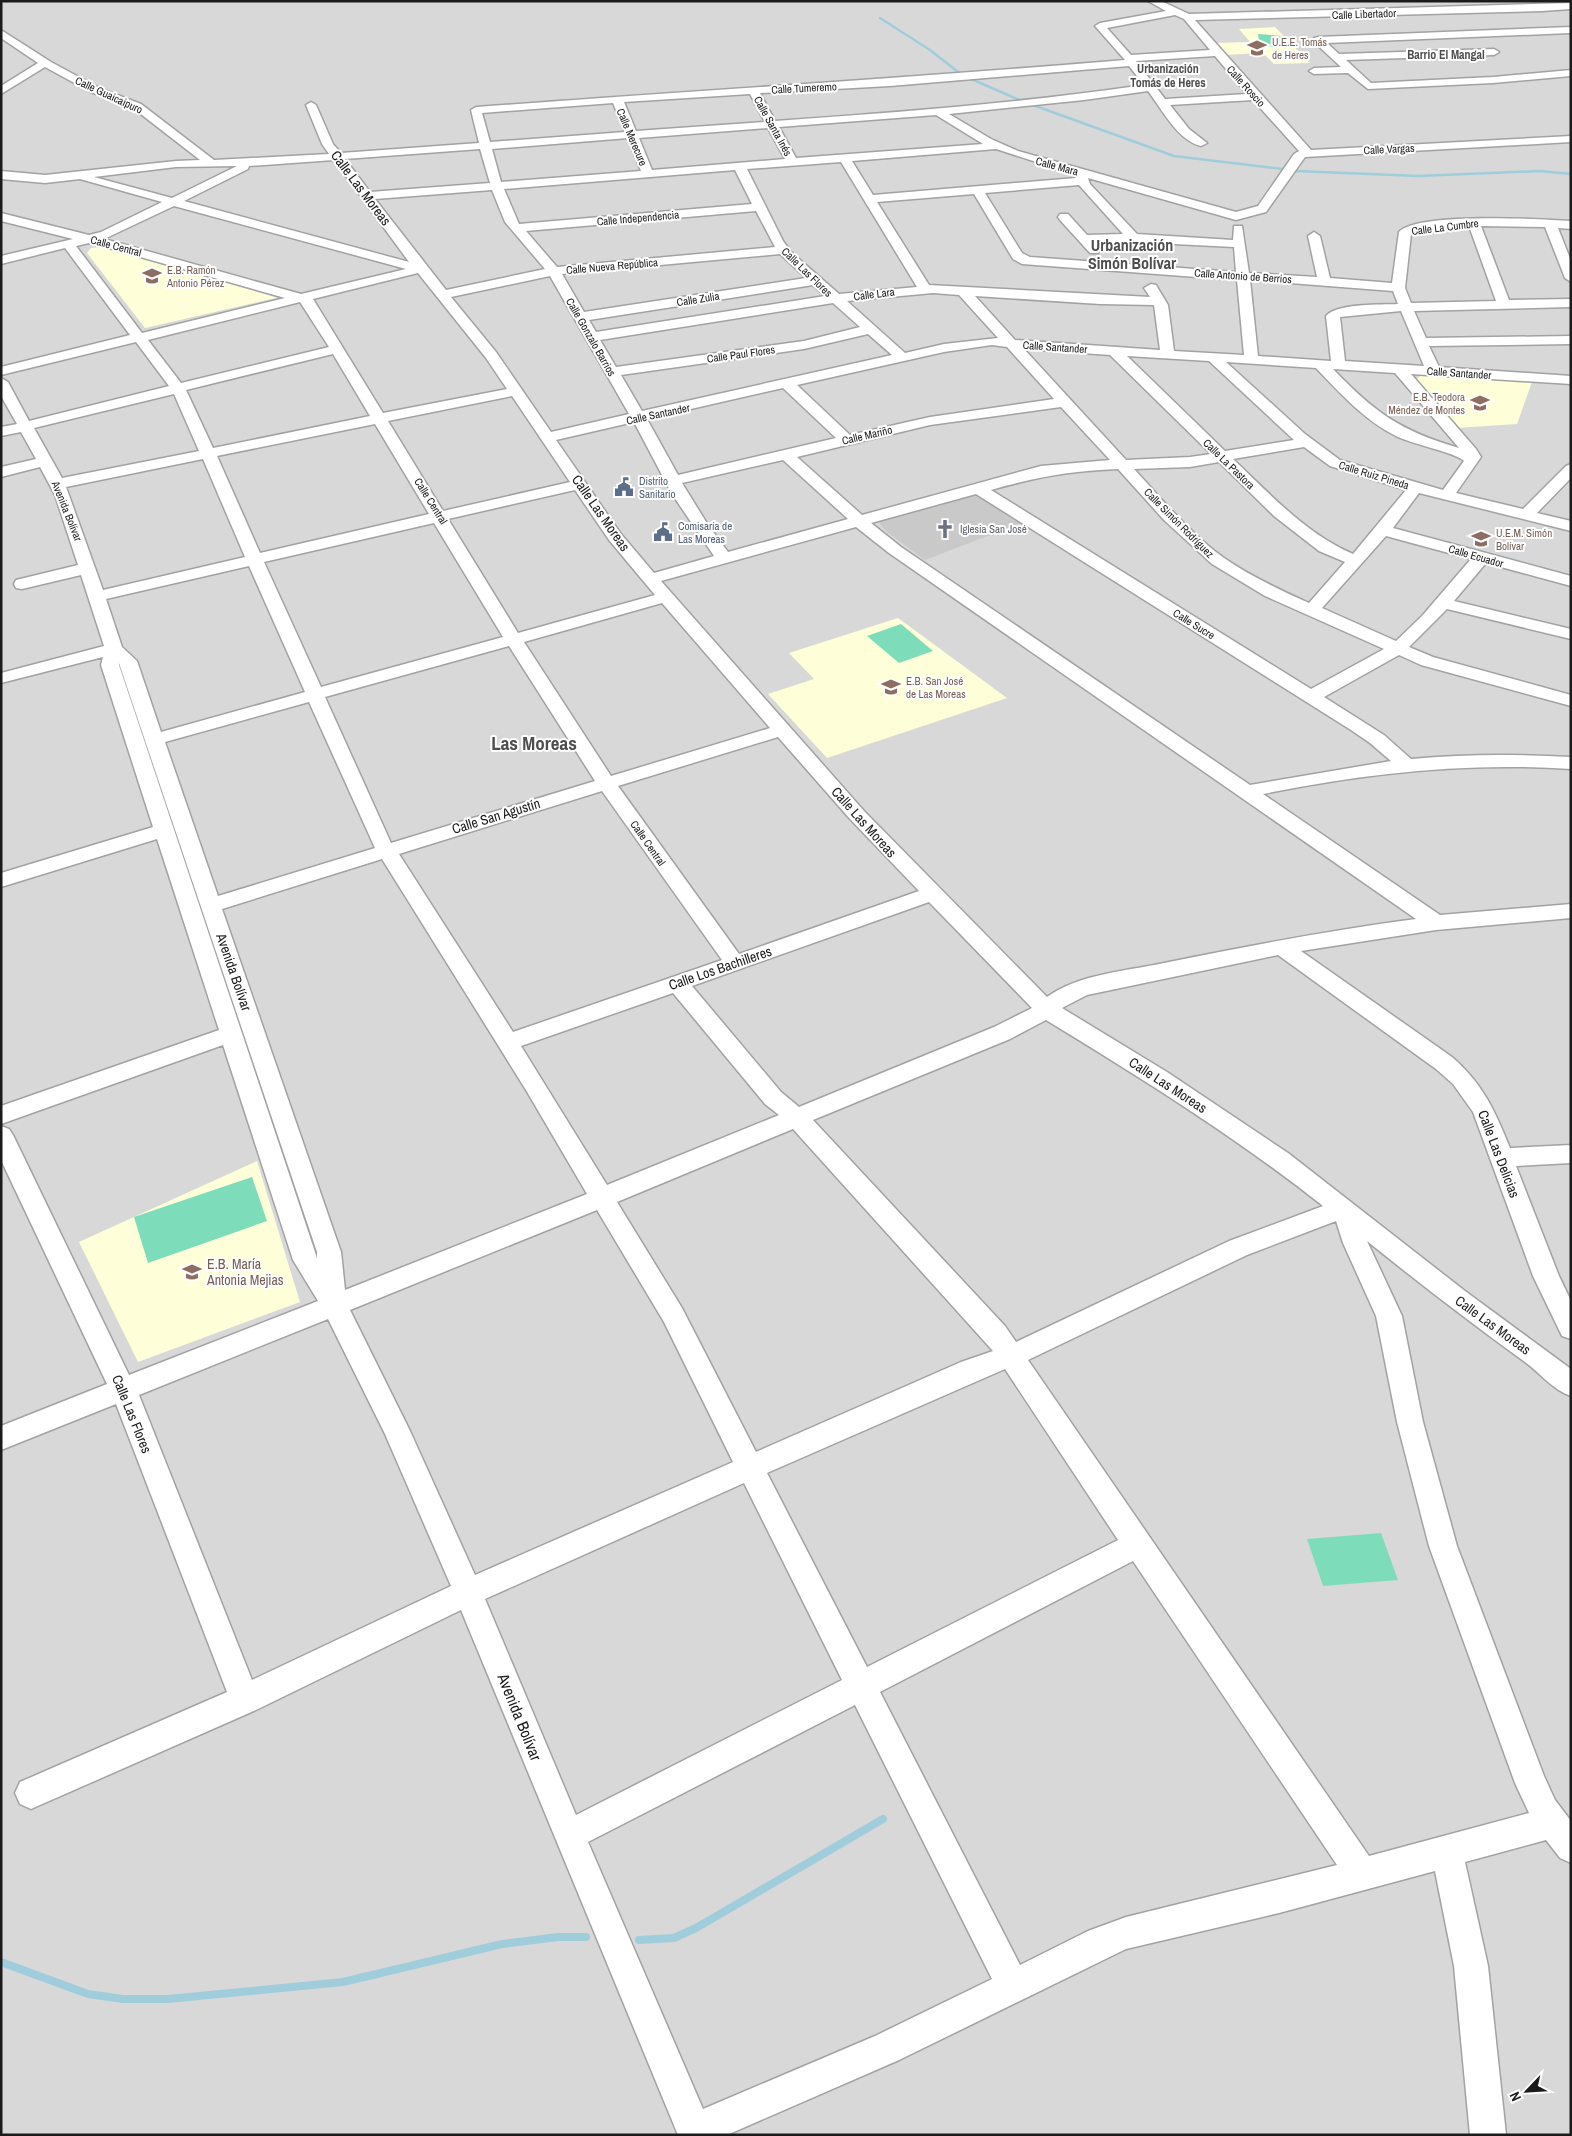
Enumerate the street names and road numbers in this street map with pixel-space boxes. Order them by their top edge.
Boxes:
street label: Calle Libertador [1332,6,1396,22]
street label: Calle Roscio [1224,62,1268,110]
street label: Calle Guaicaipuro [73,73,145,117]
street label: Calle Tumeremo [771,79,837,97]
street label: Calle Santa Inés [751,94,795,159]
street label: Calle Merecure [614,106,650,168]
street label: Calle Vargas [1363,141,1415,157]
street label: Calle Las Moreas [327,147,395,229]
street label: Calle Mara [1034,154,1080,178]
street label: Calle Independencia [596,207,680,229]
street label: Calle La Cumbre [1411,216,1479,238]
street label: Calle Central [89,232,143,260]
street label: Calle Las Flores [779,244,836,300]
street label: Calle Nueva República [565,255,659,277]
street label: Calle Antonio de Berrios [1194,266,1293,286]
street label: Calle Lara [853,285,895,303]
street label: Calle Zulia [676,289,720,309]
street label: Calle Gonzalo Barrios [563,295,619,379]
street label: Calle Santander [1022,338,1088,356]
street label: Calle Paul Flores [706,342,776,366]
street label: Calle Santander [1426,364,1492,382]
street label: Calle Santander [625,400,691,428]
street label: Calle Mariño [841,422,893,448]
street label: Calle La Pastora [1200,436,1258,492]
street label: Calle Ruiz Pineda [1337,458,1411,492]
street label: Calle Las Moreas [568,471,634,555]
street label: Calle Central [411,475,451,527]
street label: Avenida Bolívar [48,478,85,543]
street label: Calle Simón Rodríguez [1141,485,1217,561]
street label: Calle Ecuador [1447,541,1505,571]
street label: Calle Sucre [1171,606,1217,642]
street label: Calle Las Moreas [827,783,901,861]
street label: Calle San Agustín [450,794,542,838]
street label: Calle Central [627,818,669,868]
street label: Avenida Bolívar [212,930,256,1013]
street label: Calle Los Bachilleres [666,942,774,994]
street label: Calle Las Moreas [1126,1053,1211,1117]
street label: Calle Las Delicias [1474,1108,1524,1201]
street label: Calle Las Moreas [1452,1291,1535,1359]
street label: Calle Las Flores [108,1372,156,1456]
street label: Avenida Bolívar [492,1669,548,1765]

